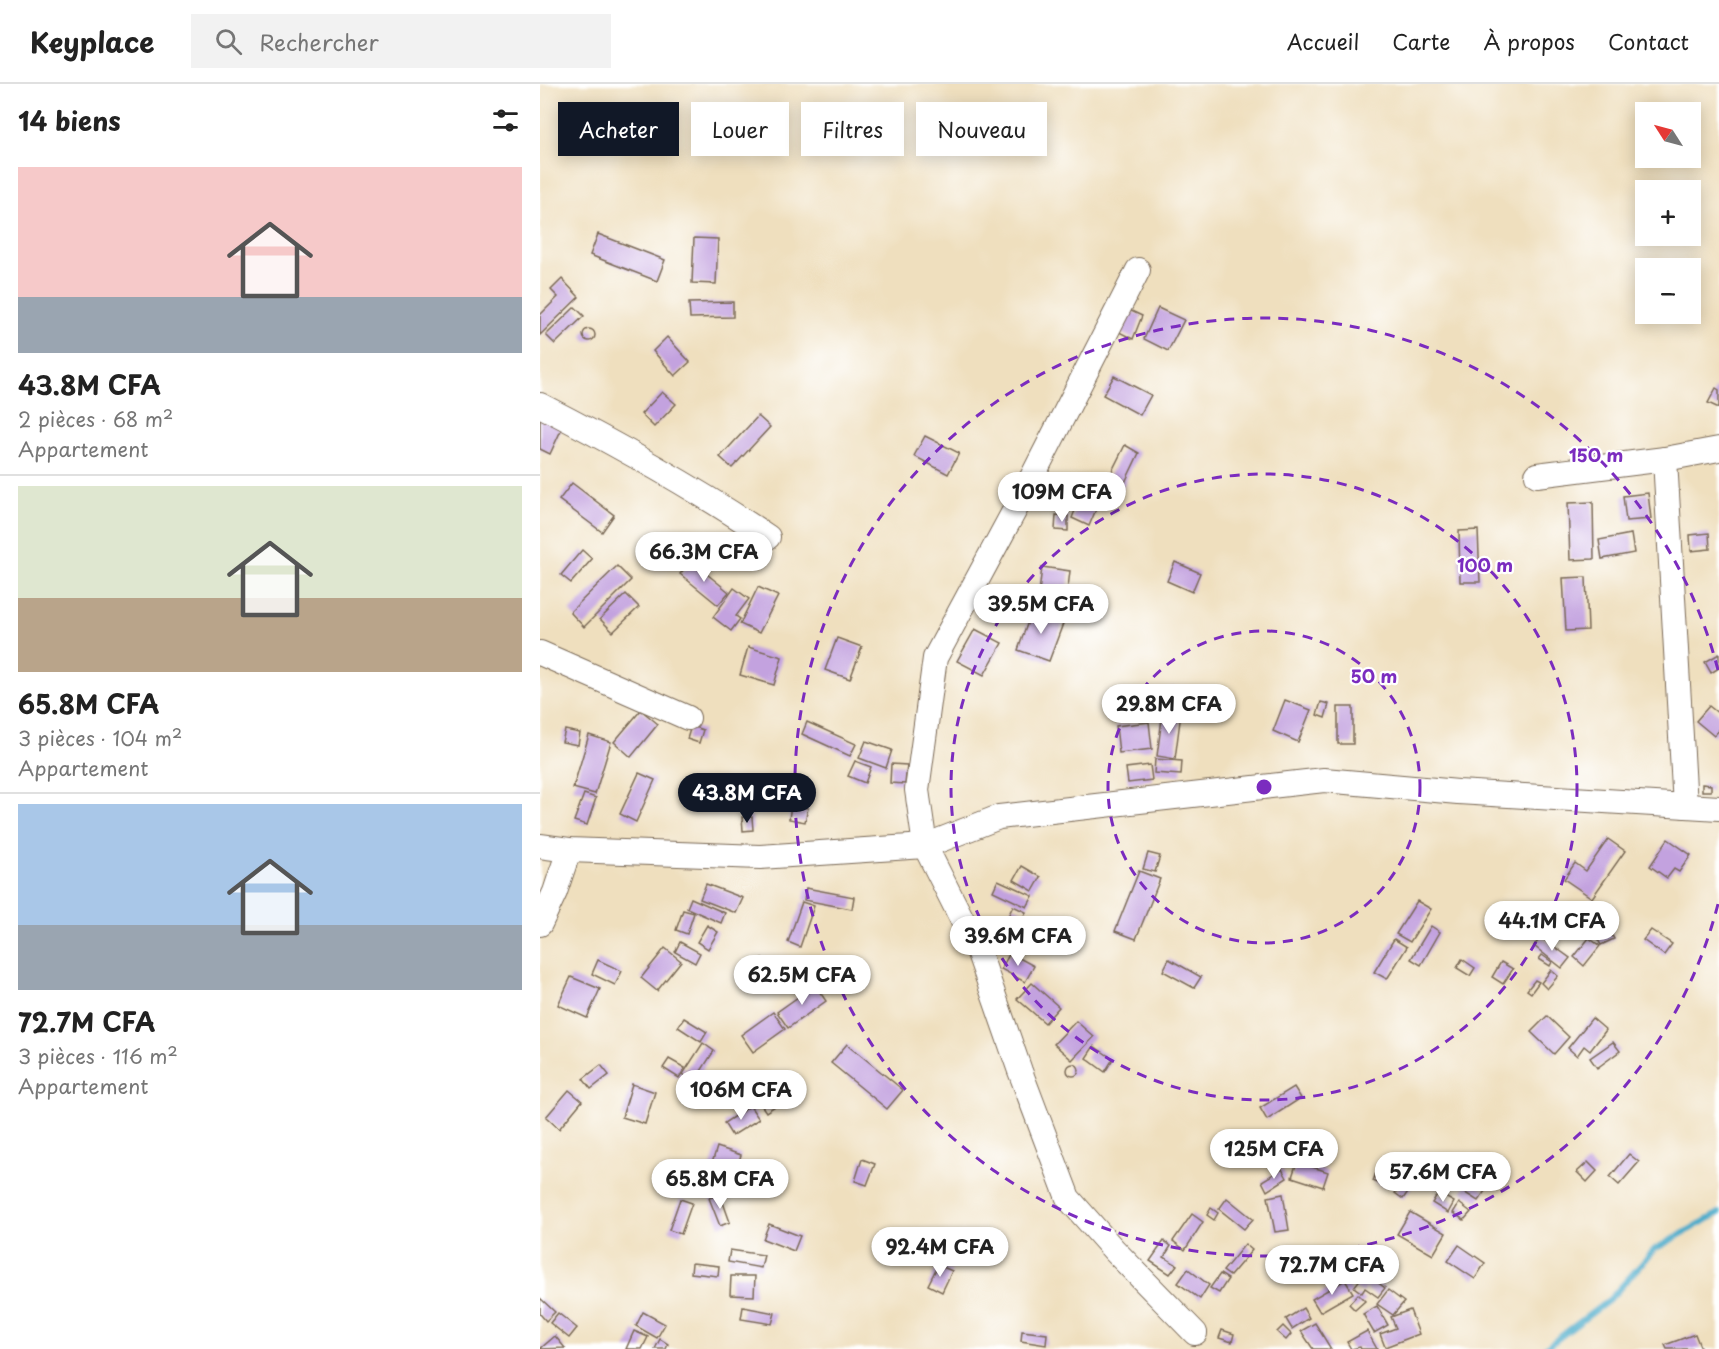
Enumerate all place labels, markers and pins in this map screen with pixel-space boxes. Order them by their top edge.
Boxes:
pin: 109M CFA [1000,472,1124,523]
pin: 66.3M CFA [635,532,773,583]
pin: 39.5M CFA [972,584,1110,635]
pin: 29.8M CFA [1100,684,1238,735]
pin: 43.8M CFA [678,773,816,824]
centre of rings [1254,777,1274,797]
pin: 44.1M CFA [1483,901,1621,952]
pin: 39.6M CFA [949,916,1087,967]
pin: 62.5M CFA [733,955,871,1006]
pin: 106M CFA [679,1070,803,1121]
pin: 125M CFA [1212,1129,1336,1180]
pin: 57.6M CFA [1374,1152,1512,1203]
pin: 65.8M CFA [651,1159,789,1210]
pin: 92.4M CFA [871,1227,1009,1278]
pin: 72.7M CFA [1263,1245,1401,1296]

